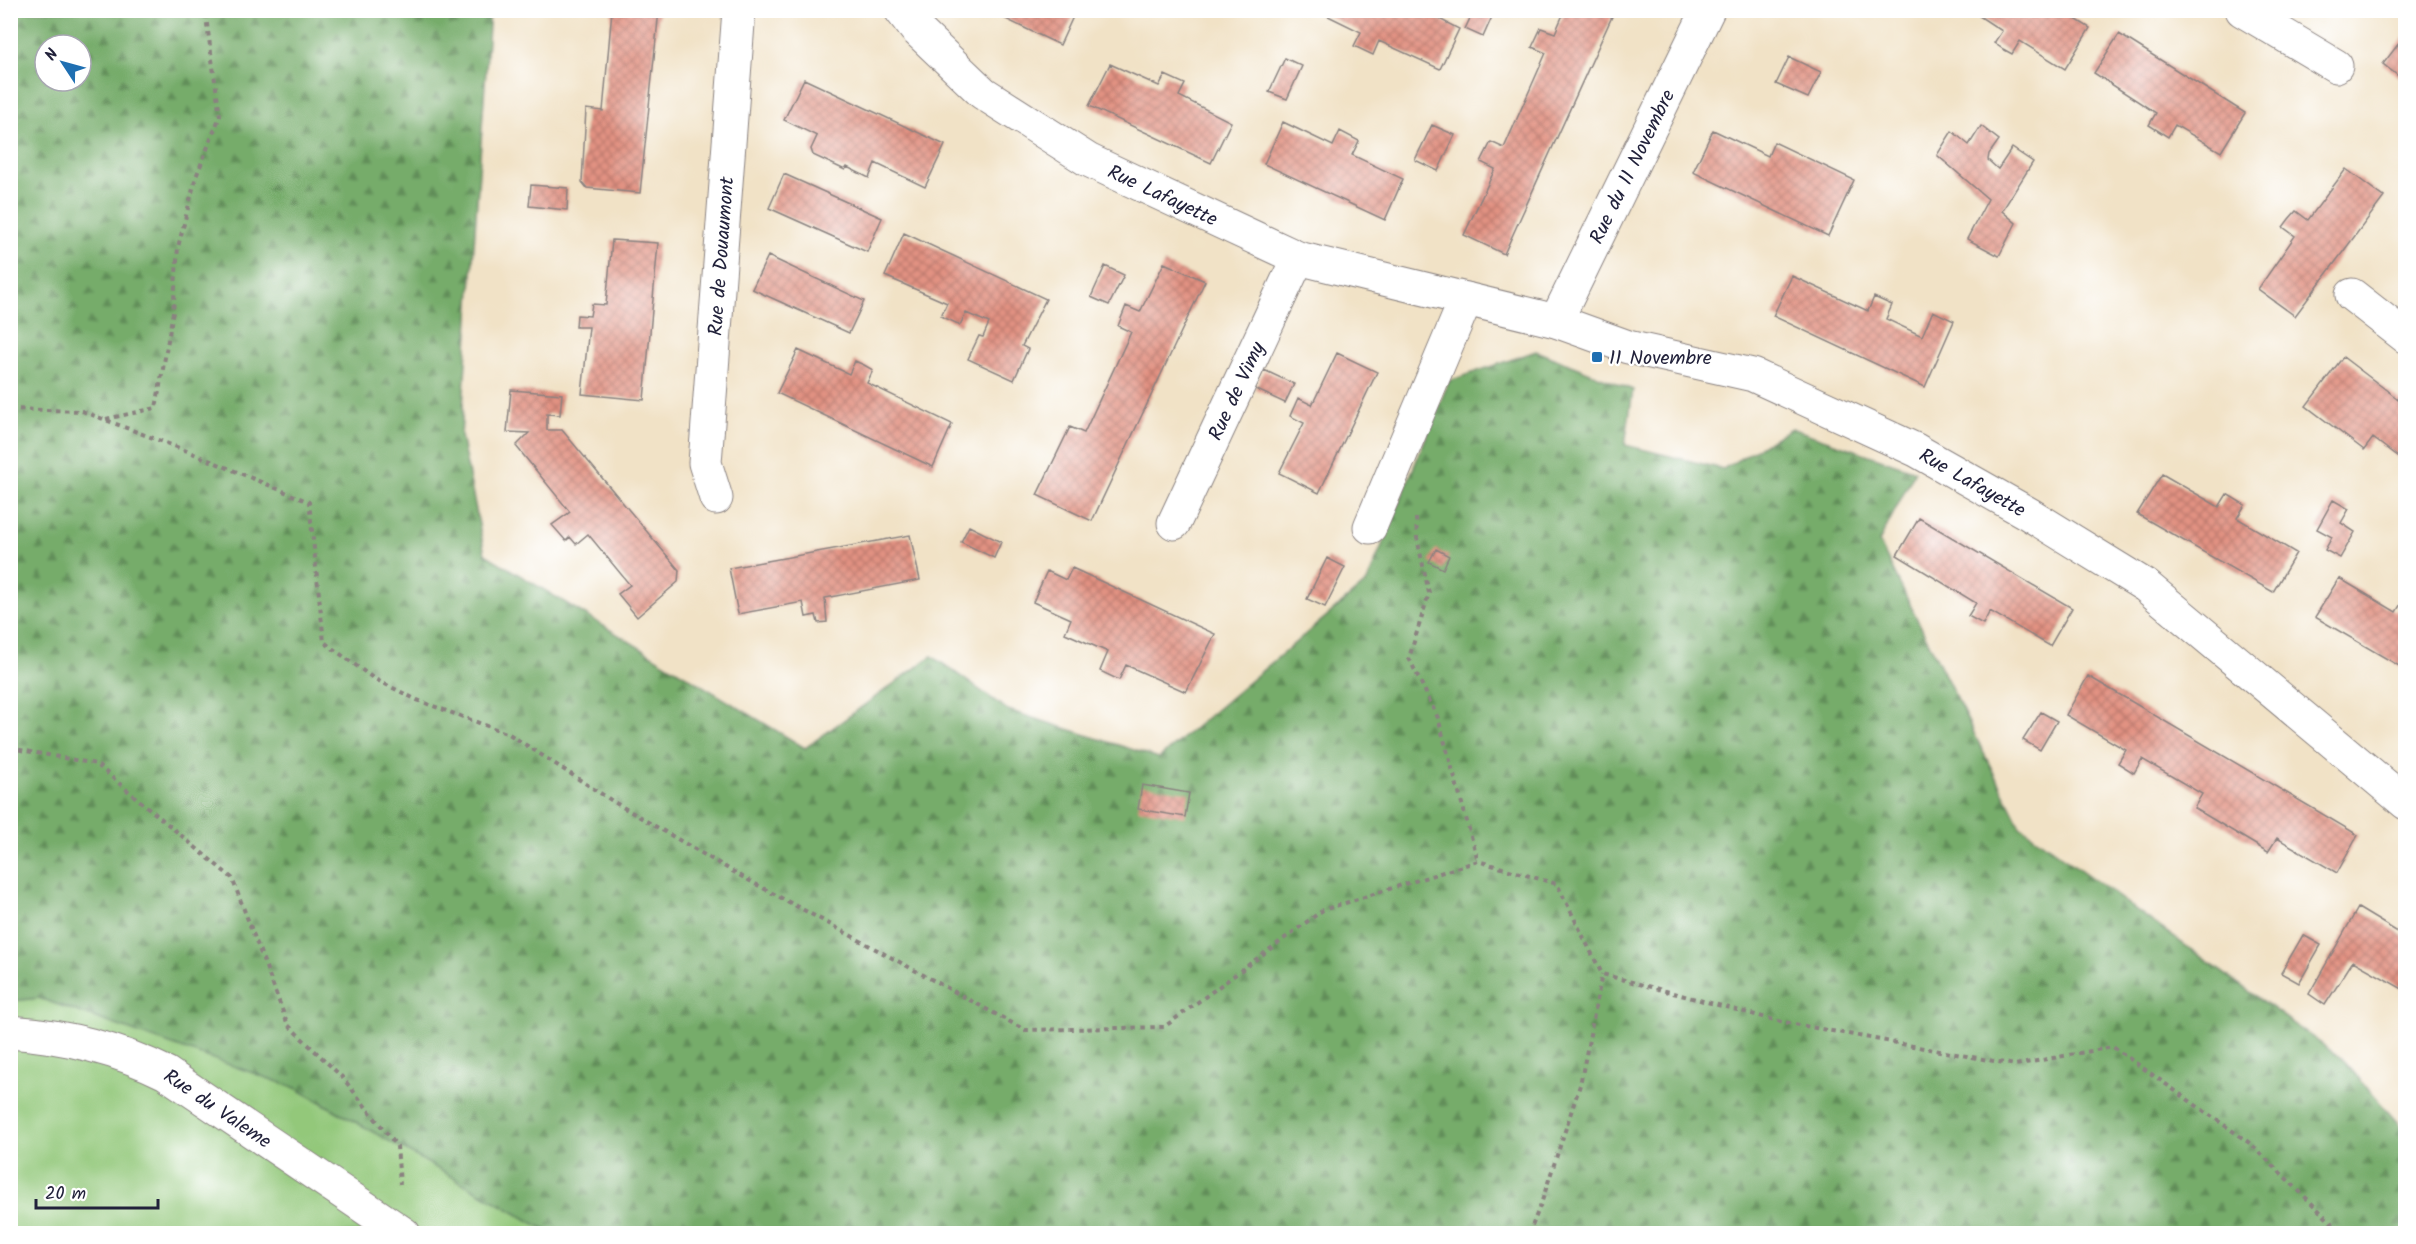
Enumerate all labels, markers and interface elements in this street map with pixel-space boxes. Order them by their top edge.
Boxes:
north arrow [33,33,93,93]
text: N [39,44,65,67]
street label: Rue du 11 Novembre [1582,85,1685,250]
street label: Rue Lafayette [1102,157,1222,236]
street label: Rue de Douaumont [701,176,744,337]
street label: Rue de Vimy [1201,336,1275,446]
place label: 11 Novembre [1609,343,1712,375]
marker: 11 Novembre [1590,350,1604,364]
street label: Rue Lafayette [1912,441,2031,527]
street label: Rue du Valeme [156,1062,277,1158]
scale bar [36,1172,158,1210]
text: 20 m [45,1180,86,1209]

